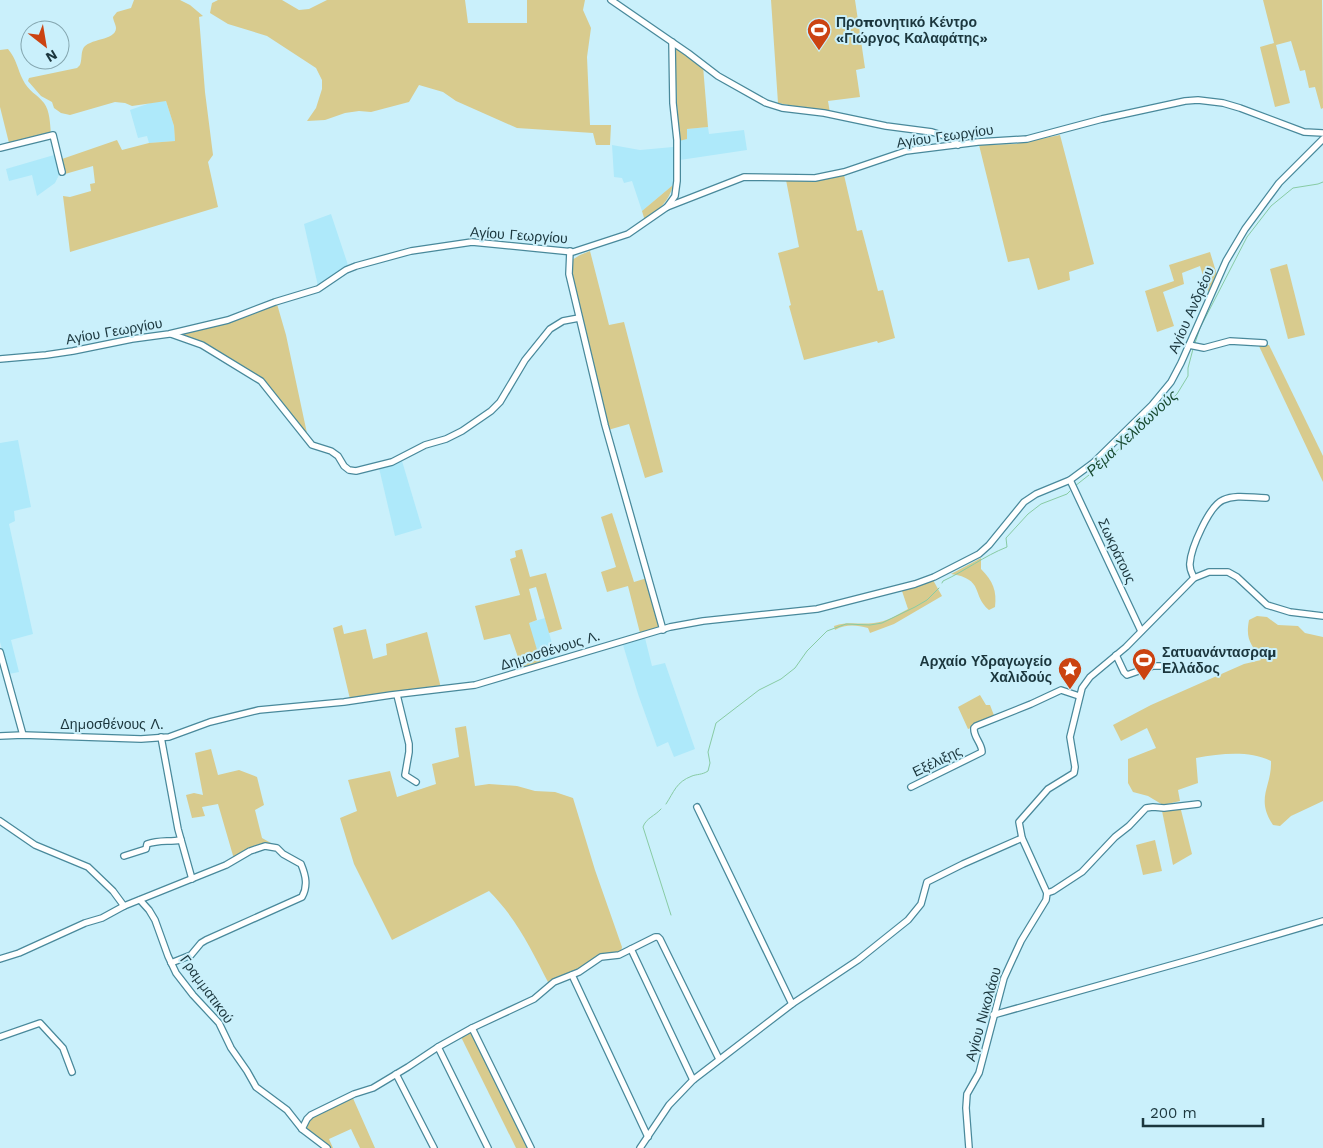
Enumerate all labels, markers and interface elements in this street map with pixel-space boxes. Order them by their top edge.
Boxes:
place label: Προπονητικό Κέντρο «Γιώργος Καλαφάτης» [836,14,988,46]
sports icon: Προπονητικό Κέντρο «Γιώργος Καλαφάτης» [806,17,832,51]
north arrow [20,20,70,70]
text: N [43,47,60,66]
street label: Αγίου Γεωργίου [895,121,995,151]
street label: Αγίου Γεωργίου [470,224,568,246]
street label: Αγίου Ανδρέου [1165,264,1217,356]
street label: Αγίου Γεωργίου [64,315,164,347]
water label: Ρέμα Χελιδωνούς [1083,386,1182,480]
street label: Σωκράτους [1095,516,1139,586]
street label: Δημοσθένους Λ. [498,627,602,673]
place label: Σατυανάντασραμ Ελλάδος [1162,644,1276,676]
sports icon: Σατυανάντασραμ Ελλάδος [1131,647,1157,681]
place label: Αρχαίο Υδραγωγείο Χαλιδούς [920,653,1052,685]
place icon: Αρχαίο Υδραγωγείο Χαλιδούς [1057,656,1083,690]
street label: Δημοσθένους Λ. [60,716,164,732]
street label: Εξέλιξης [910,742,964,780]
street label: Γραμματικού [177,952,237,1026]
street label: Αγίου Νικολάου [962,965,1004,1063]
scale bar [1143,1096,1263,1128]
text: 200 m [1150,1104,1197,1122]

